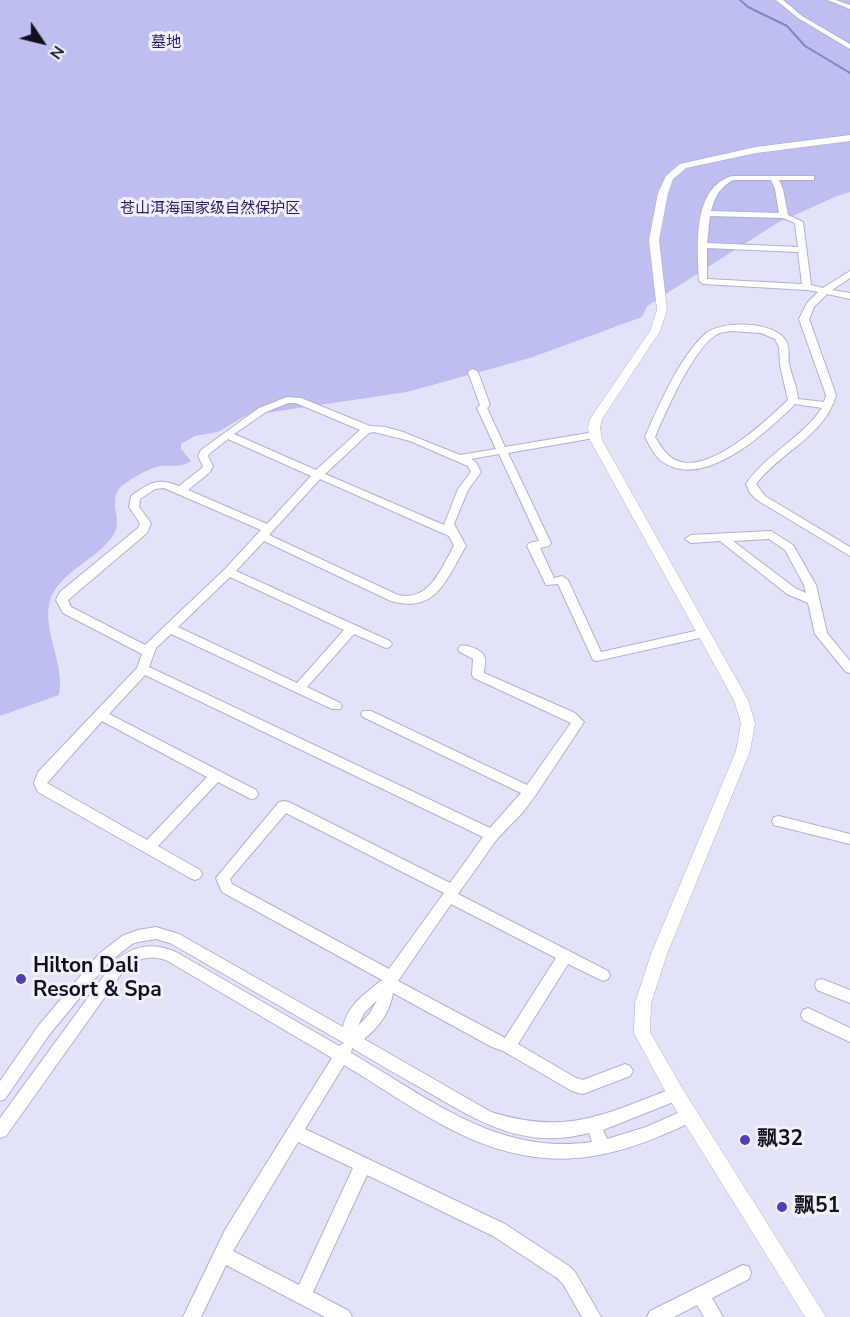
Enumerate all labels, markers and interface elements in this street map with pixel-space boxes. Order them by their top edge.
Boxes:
north arrow [12,12,72,72]
park label: 墓地 [151,34,181,52]
text: N [44,41,69,64]
park label: 苍山洱海国家级自然保护区 [120,200,300,218]
place label: Hilton Dali Resort & Spa [33,954,162,1004]
marker: Hilton Dali Resort & Spa [14,972,28,986]
place label: 飘32 [757,1127,803,1153]
marker: 飘32 [738,1133,752,1147]
place label: 飘51 [794,1194,840,1220]
marker: 飘51 [775,1200,789,1214]

